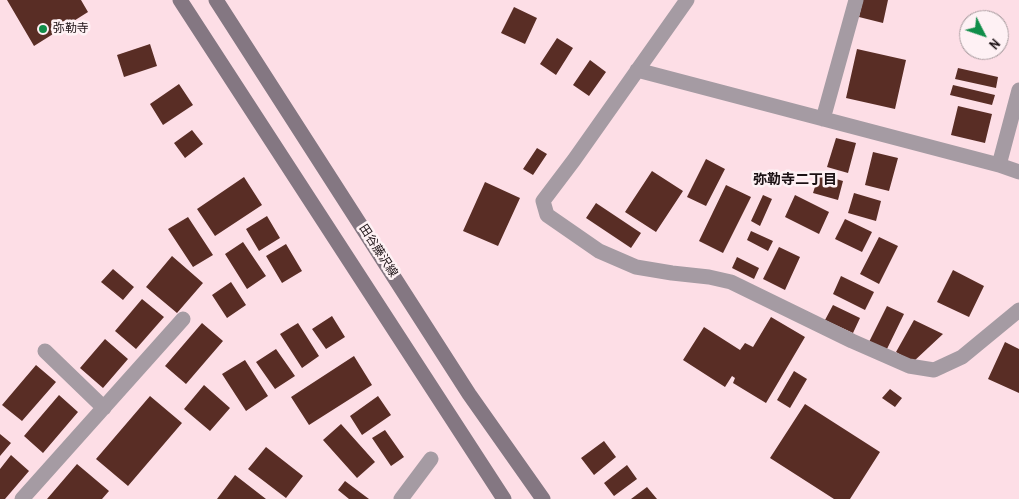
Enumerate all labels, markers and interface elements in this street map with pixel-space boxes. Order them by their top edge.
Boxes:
north arrow [959,10,1009,60]
place label: 弥勒寺 [53,22,89,36]
marker: 弥勒寺 [37,23,49,35]
text: N [985,35,1004,53]
district label: 弥勒寺二丁目 [753,172,837,188]
street label: 田谷藤沢線 [356,222,400,280]

